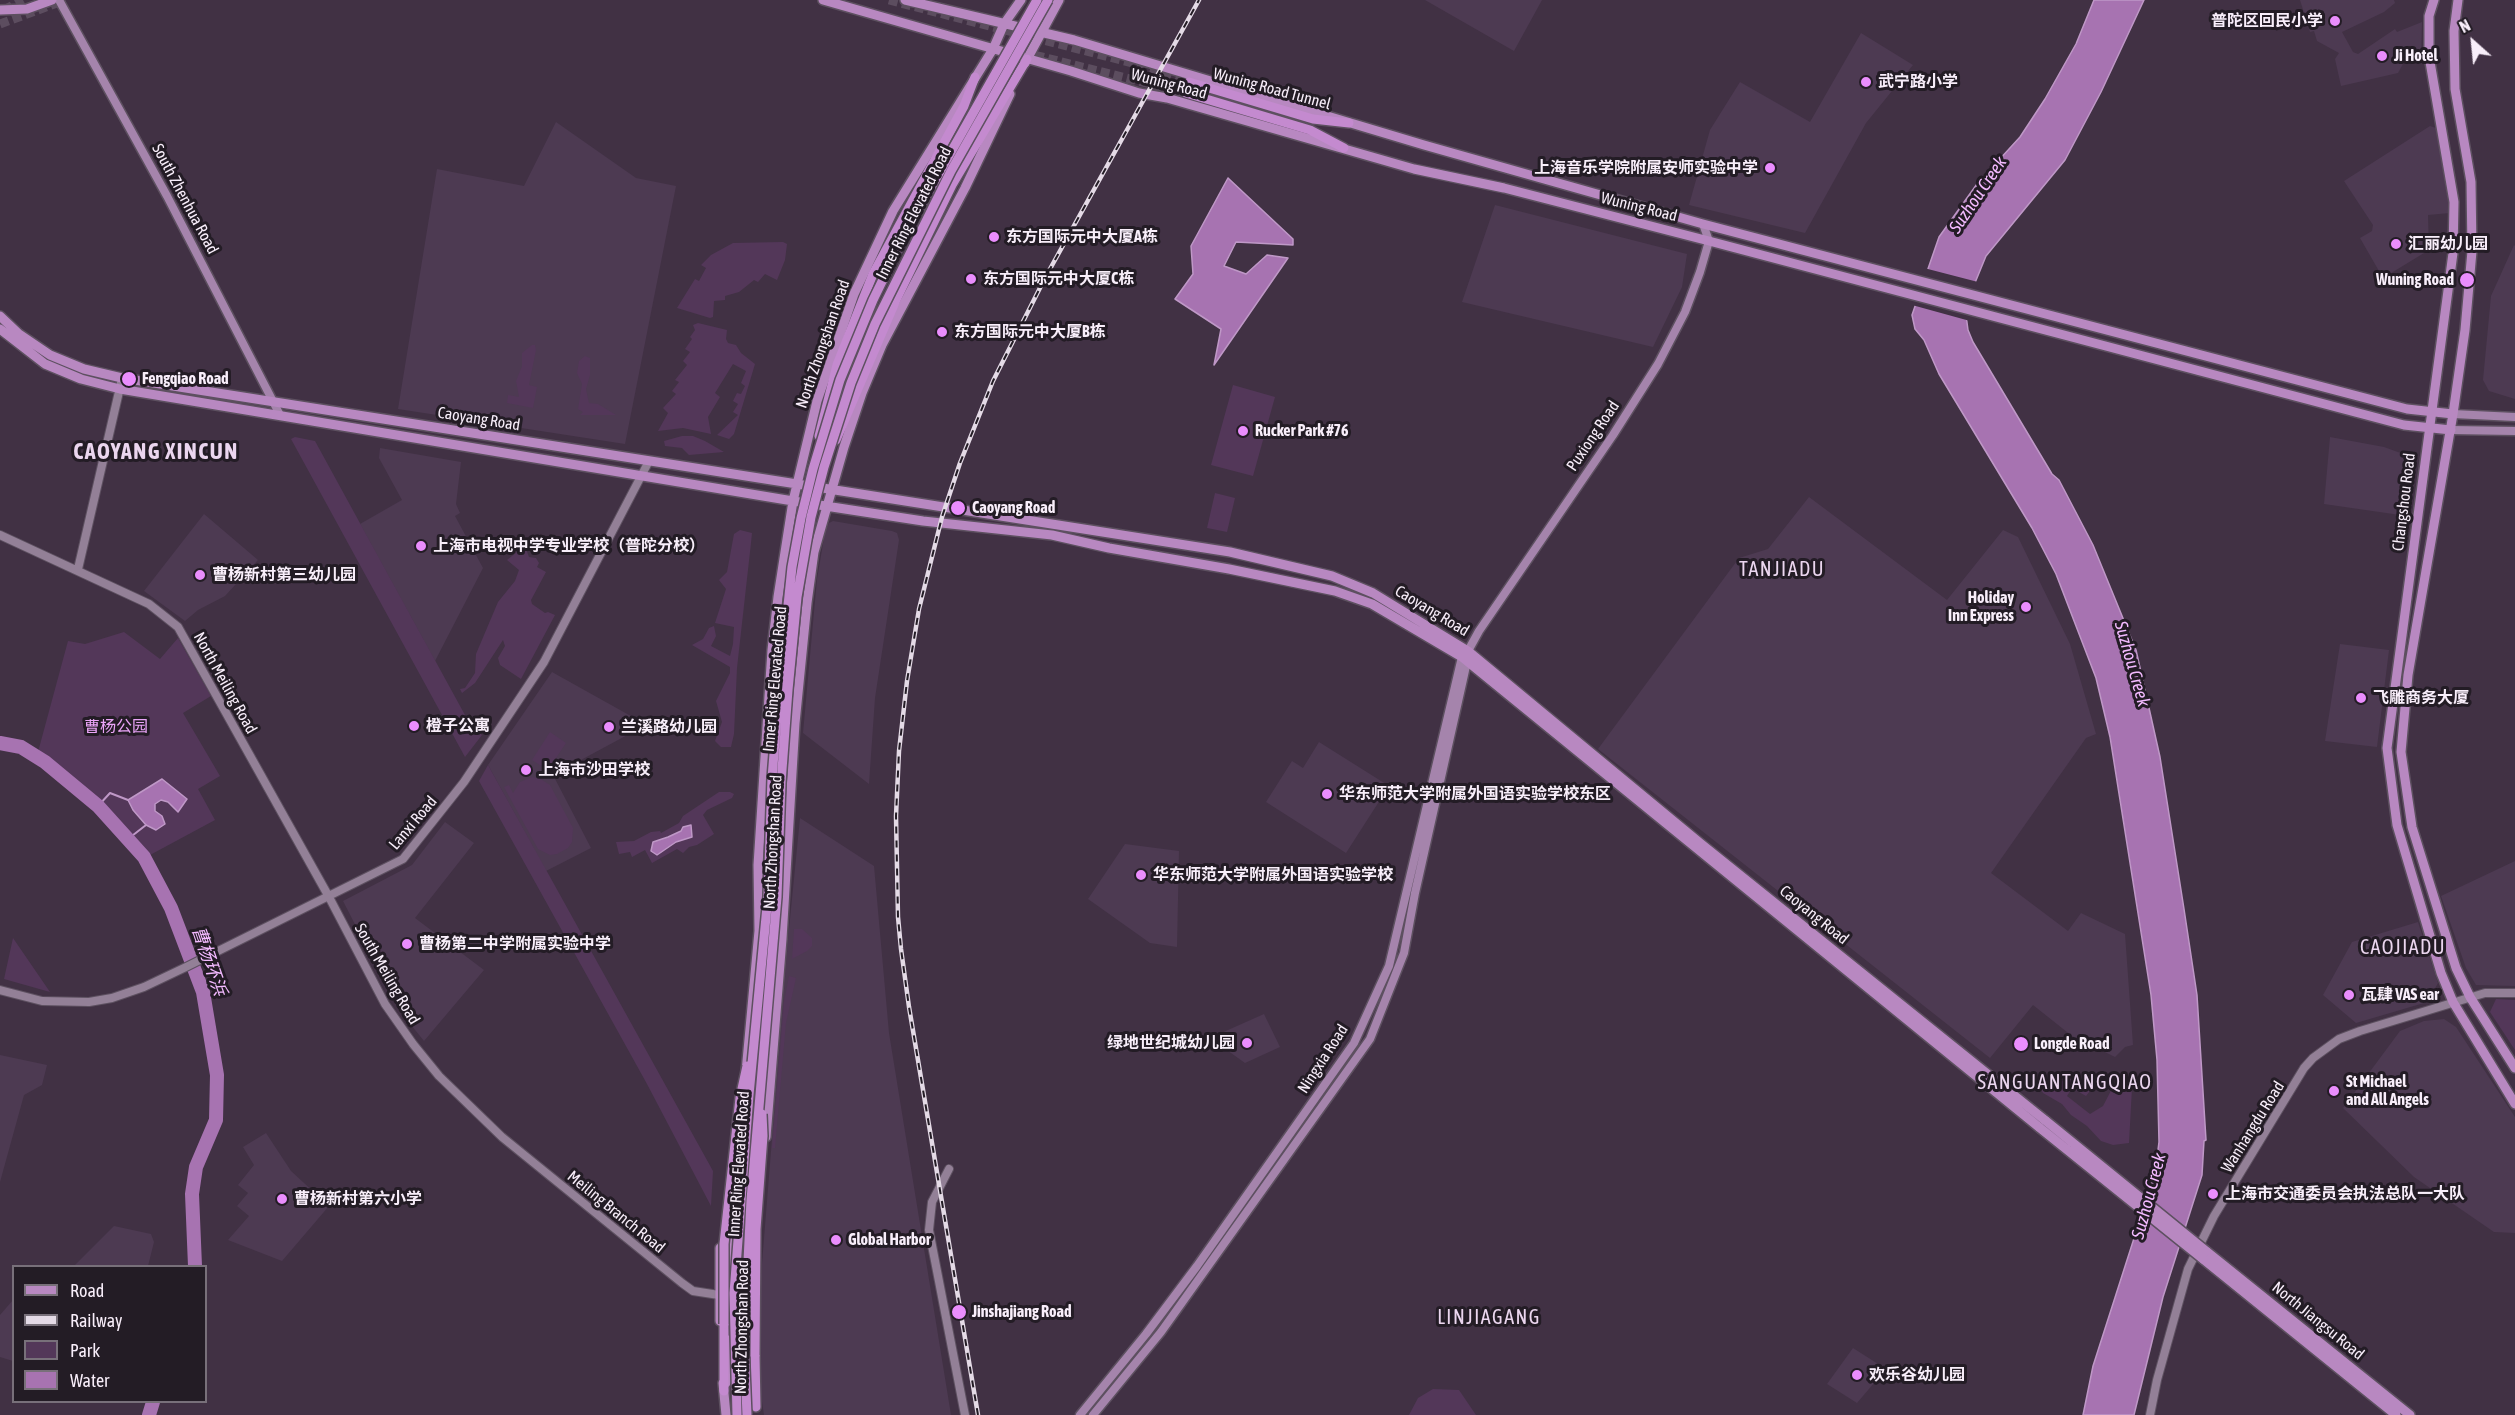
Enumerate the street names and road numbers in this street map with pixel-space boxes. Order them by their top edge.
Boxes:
street label: Wuning Road Tunnel [1211,64,1333,114]
street label: Wuning Road [1129,65,1209,103]
street label: South Zhenhua Road [148,141,222,257]
street label: Inner Ring Elevated Road [872,144,956,282]
street label: Wuning Road [1599,188,1679,226]
street label: North Zhongshan Road [792,277,854,411]
street label: Puxiong Road [1563,397,1623,475]
street label: Caoyang Road [436,403,522,435]
street label: Changshou Road [2388,452,2420,552]
street label: Caoyang Road [1391,581,1473,641]
street label: Inner Ring Elevated Road [759,605,791,753]
street label: North Meiling Road [189,629,261,737]
street label: North Zhongshan Road [760,774,786,910]
street label: Lanxi Road [385,792,441,854]
street label: Caoyang Road [1776,881,1852,949]
street label: South Meiling Road [350,920,424,1028]
street label: Ningxia Road [1294,1021,1352,1097]
street label: Wanhangdu Road [2217,1078,2289,1176]
street label: Inner Ring Elevated Road [724,1090,754,1238]
street label: Meiling Branch Road [563,1167,669,1257]
street label: North Zhongshan Road [731,1260,753,1394]
street label: North Jiangsu Road [2268,1278,2368,1364]

